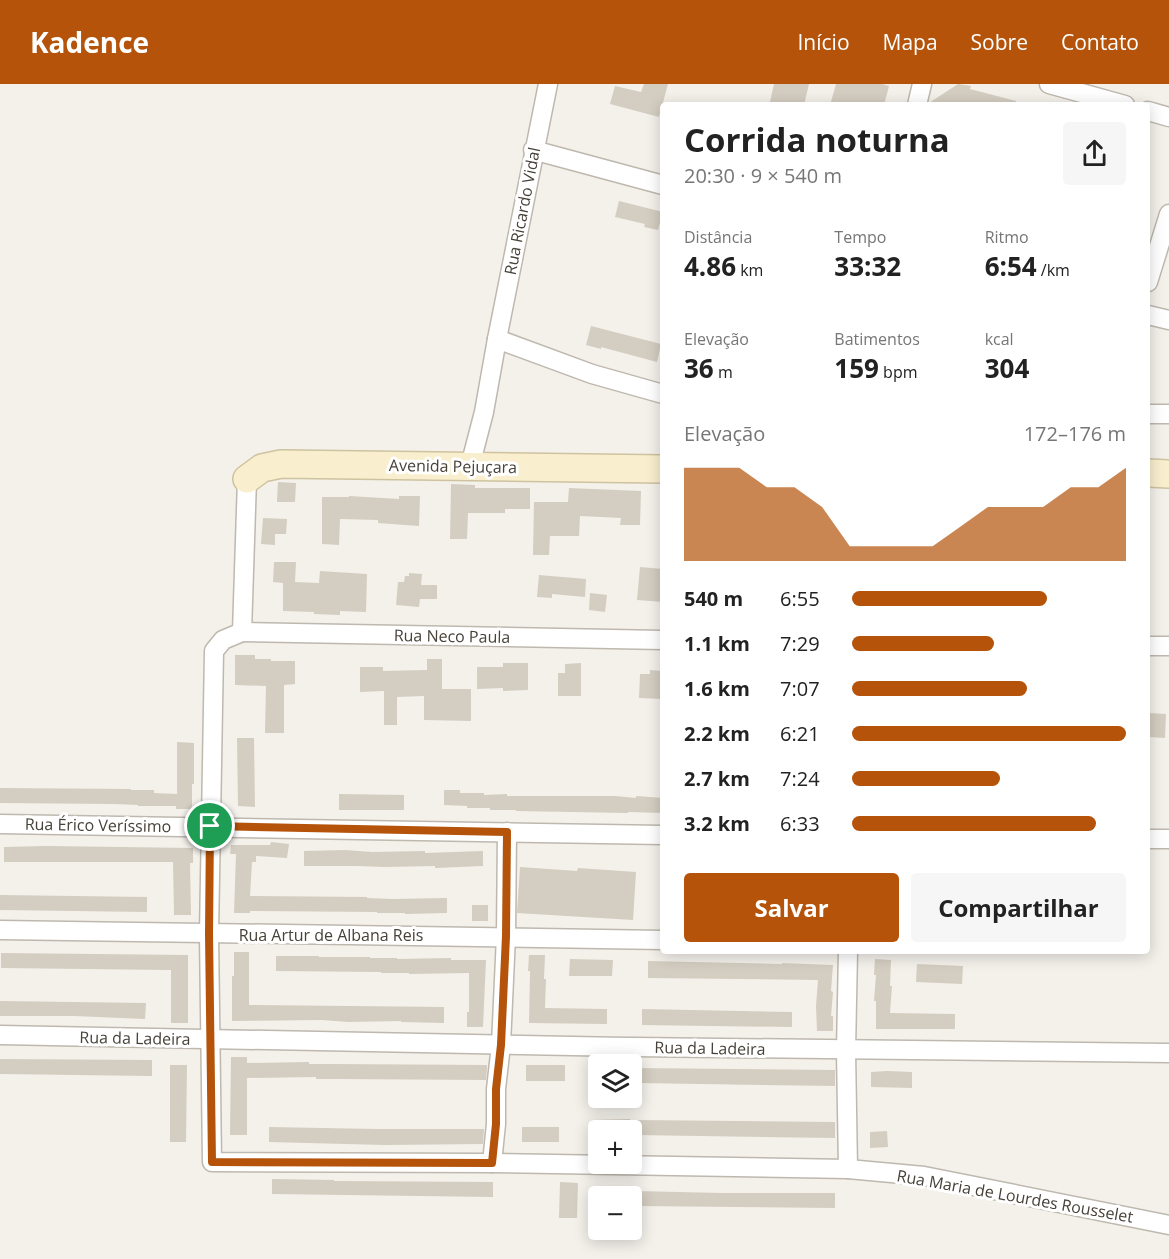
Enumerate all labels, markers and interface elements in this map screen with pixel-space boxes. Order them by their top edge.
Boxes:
text: Kadence [30,23,149,61]
text: Início [797,28,850,56]
text: Mapa [883,28,938,56]
text: Sobre [971,28,1028,56]
text: Contato [1061,28,1139,56]
text: Corrida noturna [684,117,950,162]
button: share [1063,122,1126,185]
street label: Rua Ricardo Vidal [499,145,545,277]
text: 20:30 · 9 × 540 m [684,162,842,189]
text: Distância [684,226,752,248]
text: Tempo [834,226,886,248]
text: Ritmo [985,226,1029,248]
text: 4.86 [684,248,736,284]
text: 33:32 [834,248,901,284]
text: 6:54 [985,248,1037,284]
text: km [736,259,763,281]
text: /km [1037,259,1070,281]
text: Elevação [684,328,749,350]
text: Batimentos [834,328,920,350]
text: kcal [985,328,1014,350]
text: 36 [684,350,714,386]
text: 159 [834,350,879,386]
text: 304 [985,350,1029,386]
text: m [714,361,733,383]
text: bpm [879,361,917,383]
text: Elevação [684,420,765,447]
text: 172–176 m [1024,420,1126,447]
street label: Avenida Pejuçara [389,454,517,478]
text: 540 m [684,585,743,612]
text: 6:55 [780,585,820,612]
street label: Rua Neco Paula [394,624,510,648]
text: 1.1 km [684,630,750,657]
text: 7:29 [780,630,820,657]
text: 1.6 km [684,675,750,702]
text: 7:07 [780,675,820,702]
text: 2.2 km [684,720,750,747]
text: 6:21 [780,720,820,747]
text: 2.7 km [684,765,750,792]
text: 7:24 [780,765,820,792]
pin [184,800,235,851]
icon: arrive [193,809,226,842]
text: 3.2 km [684,810,750,837]
text: 6:33 [780,810,820,837]
street label: Rua Érico Veríssimo [25,813,171,837]
button: Salvar [684,873,899,942]
button: Compartilhar [911,873,1126,942]
street label: Rua Artur de Albana Reis [239,924,423,946]
street label: Rua da Ladeira [79,1026,191,1050]
street label: Rua da Ladeira [654,1036,766,1060]
map controls [588,1054,642,1240]
button: layers [588,1054,642,1108]
button: + [588,1120,642,1174]
street label: Rua Maria de Lourdes Rousselet [895,1164,1135,1228]
button: − [588,1186,642,1240]

